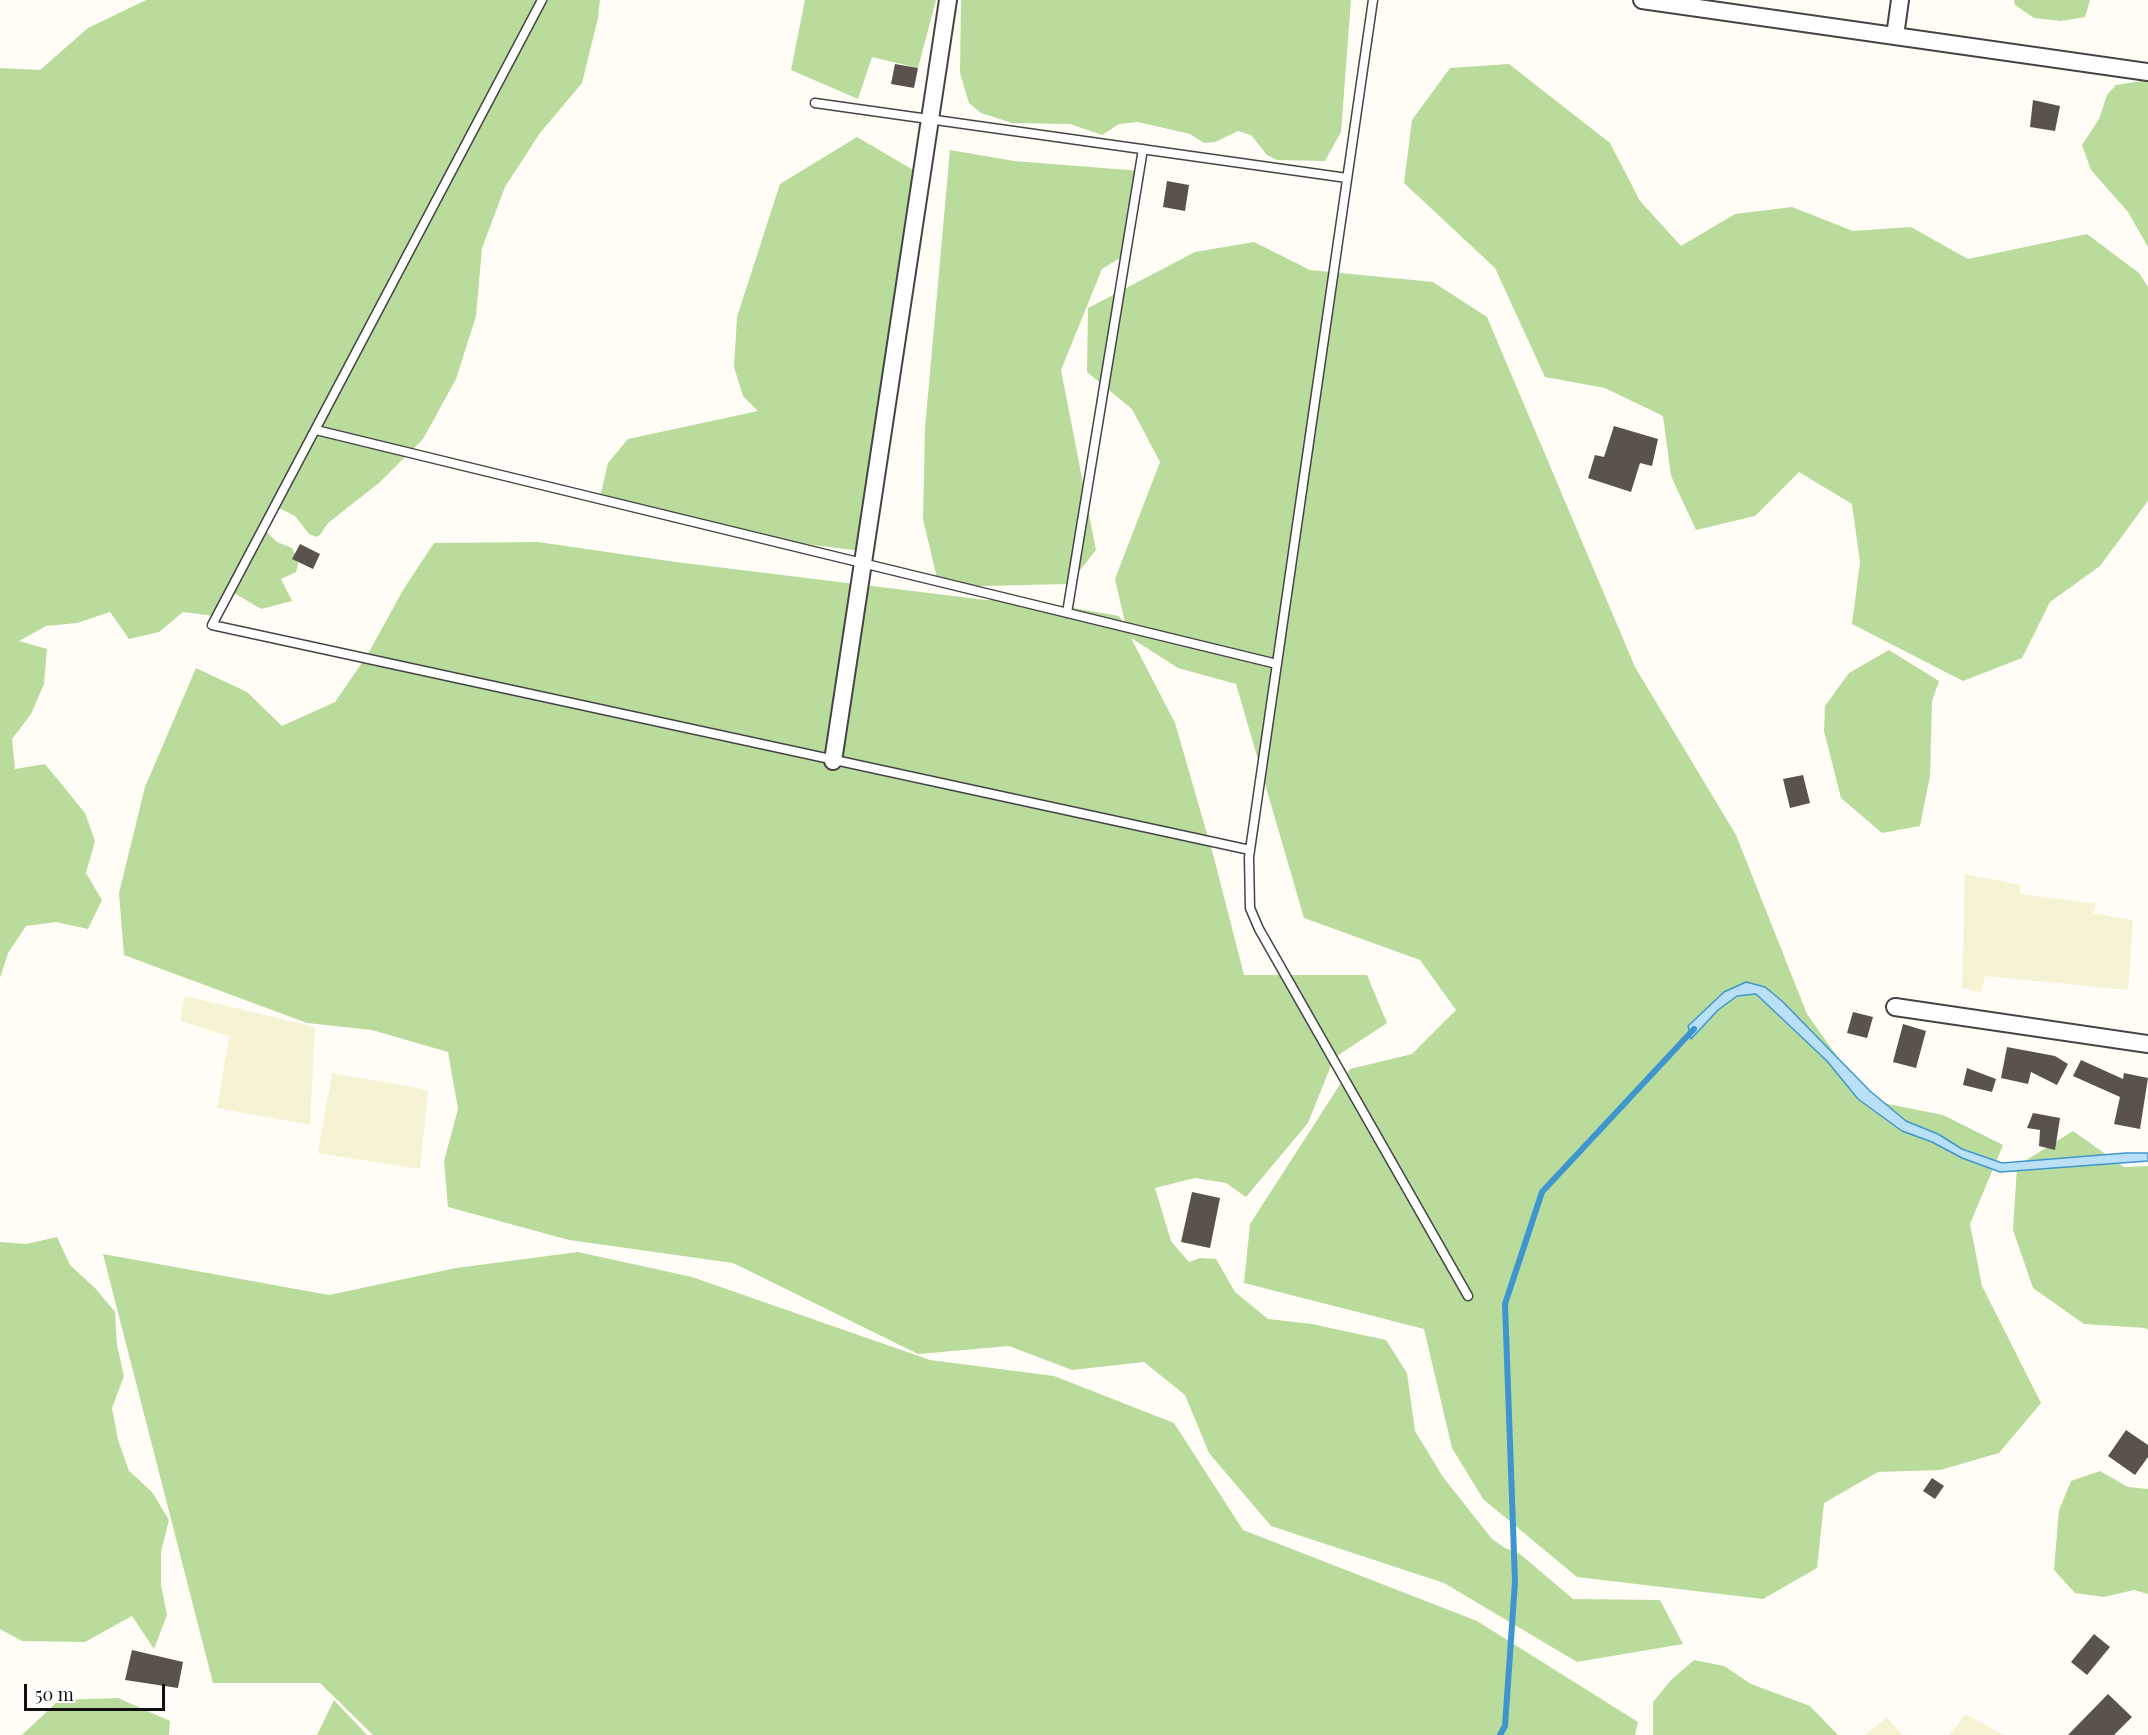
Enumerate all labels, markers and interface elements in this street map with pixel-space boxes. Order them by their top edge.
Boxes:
scale bar [27,1672,168,1710]
text: 50 m [35,1682,74,1706]

